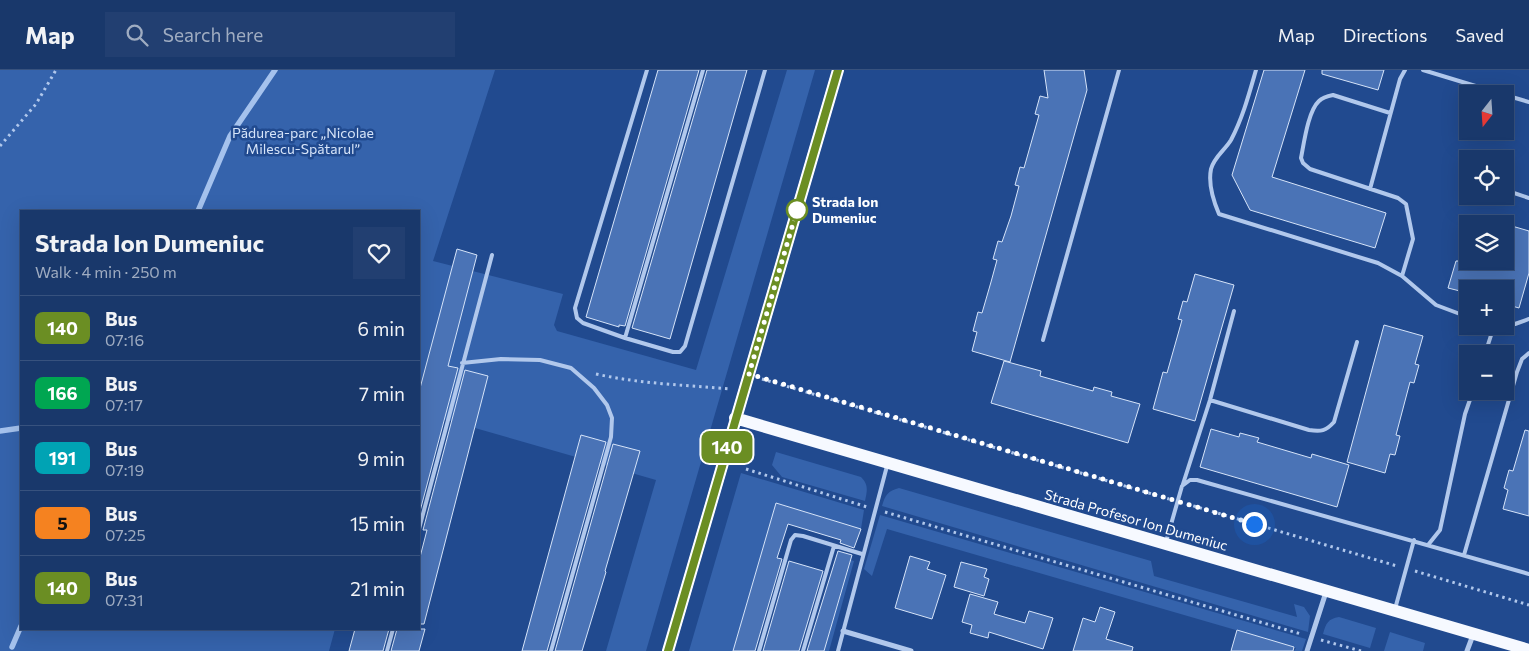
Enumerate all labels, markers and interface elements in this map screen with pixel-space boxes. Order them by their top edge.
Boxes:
search box [105,12,455,57]
text: Map [25,20,75,49]
icon: search [123,21,151,49]
text: Search here [163,23,263,46]
text: Map [1278,24,1315,46]
text: Directions [1343,24,1427,46]
text: Saved [1455,24,1504,46]
north arrow [1459,85,1514,140]
map controls [1459,85,1514,400]
park label: Pădurea-parc „Nicolae Milescu-Spătarul” [232,124,374,157]
button: locate [1459,150,1514,205]
place label: Strada Ion Dumeniuc [812,193,878,226]
marker: Strada Ion Dumeniuc [786,199,808,221]
button: layers [1459,215,1514,270]
button: heart [353,227,405,279]
text: Strada Ion Dumeniuc [35,228,264,257]
text: Walk · 4 min · 250 m [35,262,177,281]
button: + [1459,280,1514,335]
text: Bus [105,307,137,330]
text: 140 [47,317,78,339]
text: 6 min [357,317,405,340]
text: 07:16 [105,330,144,349]
button: − [1459,345,1514,400]
text: Bus [105,372,137,395]
text: 166 [47,382,78,404]
text: 7 min [359,382,405,405]
text: 07:17 [105,395,143,414]
line badge: 140 [698,431,756,463]
text: 140 [711,436,743,458]
text: Bus [105,437,137,460]
text: 191 [49,447,76,469]
text: 9 min [357,447,405,470]
text: 07:19 [105,460,144,479]
street label: Strada Profesor Ion Dumeniuc [1043,485,1230,554]
text: Bus [105,502,137,525]
text: 5 [57,512,68,534]
text: 15 min [350,512,405,535]
your location [1242,512,1267,537]
text: 07:25 [105,525,146,544]
text: Bus [105,567,137,590]
text: 140 [47,577,78,599]
text: 21 min [350,577,405,600]
text: 07:31 [105,590,144,609]

